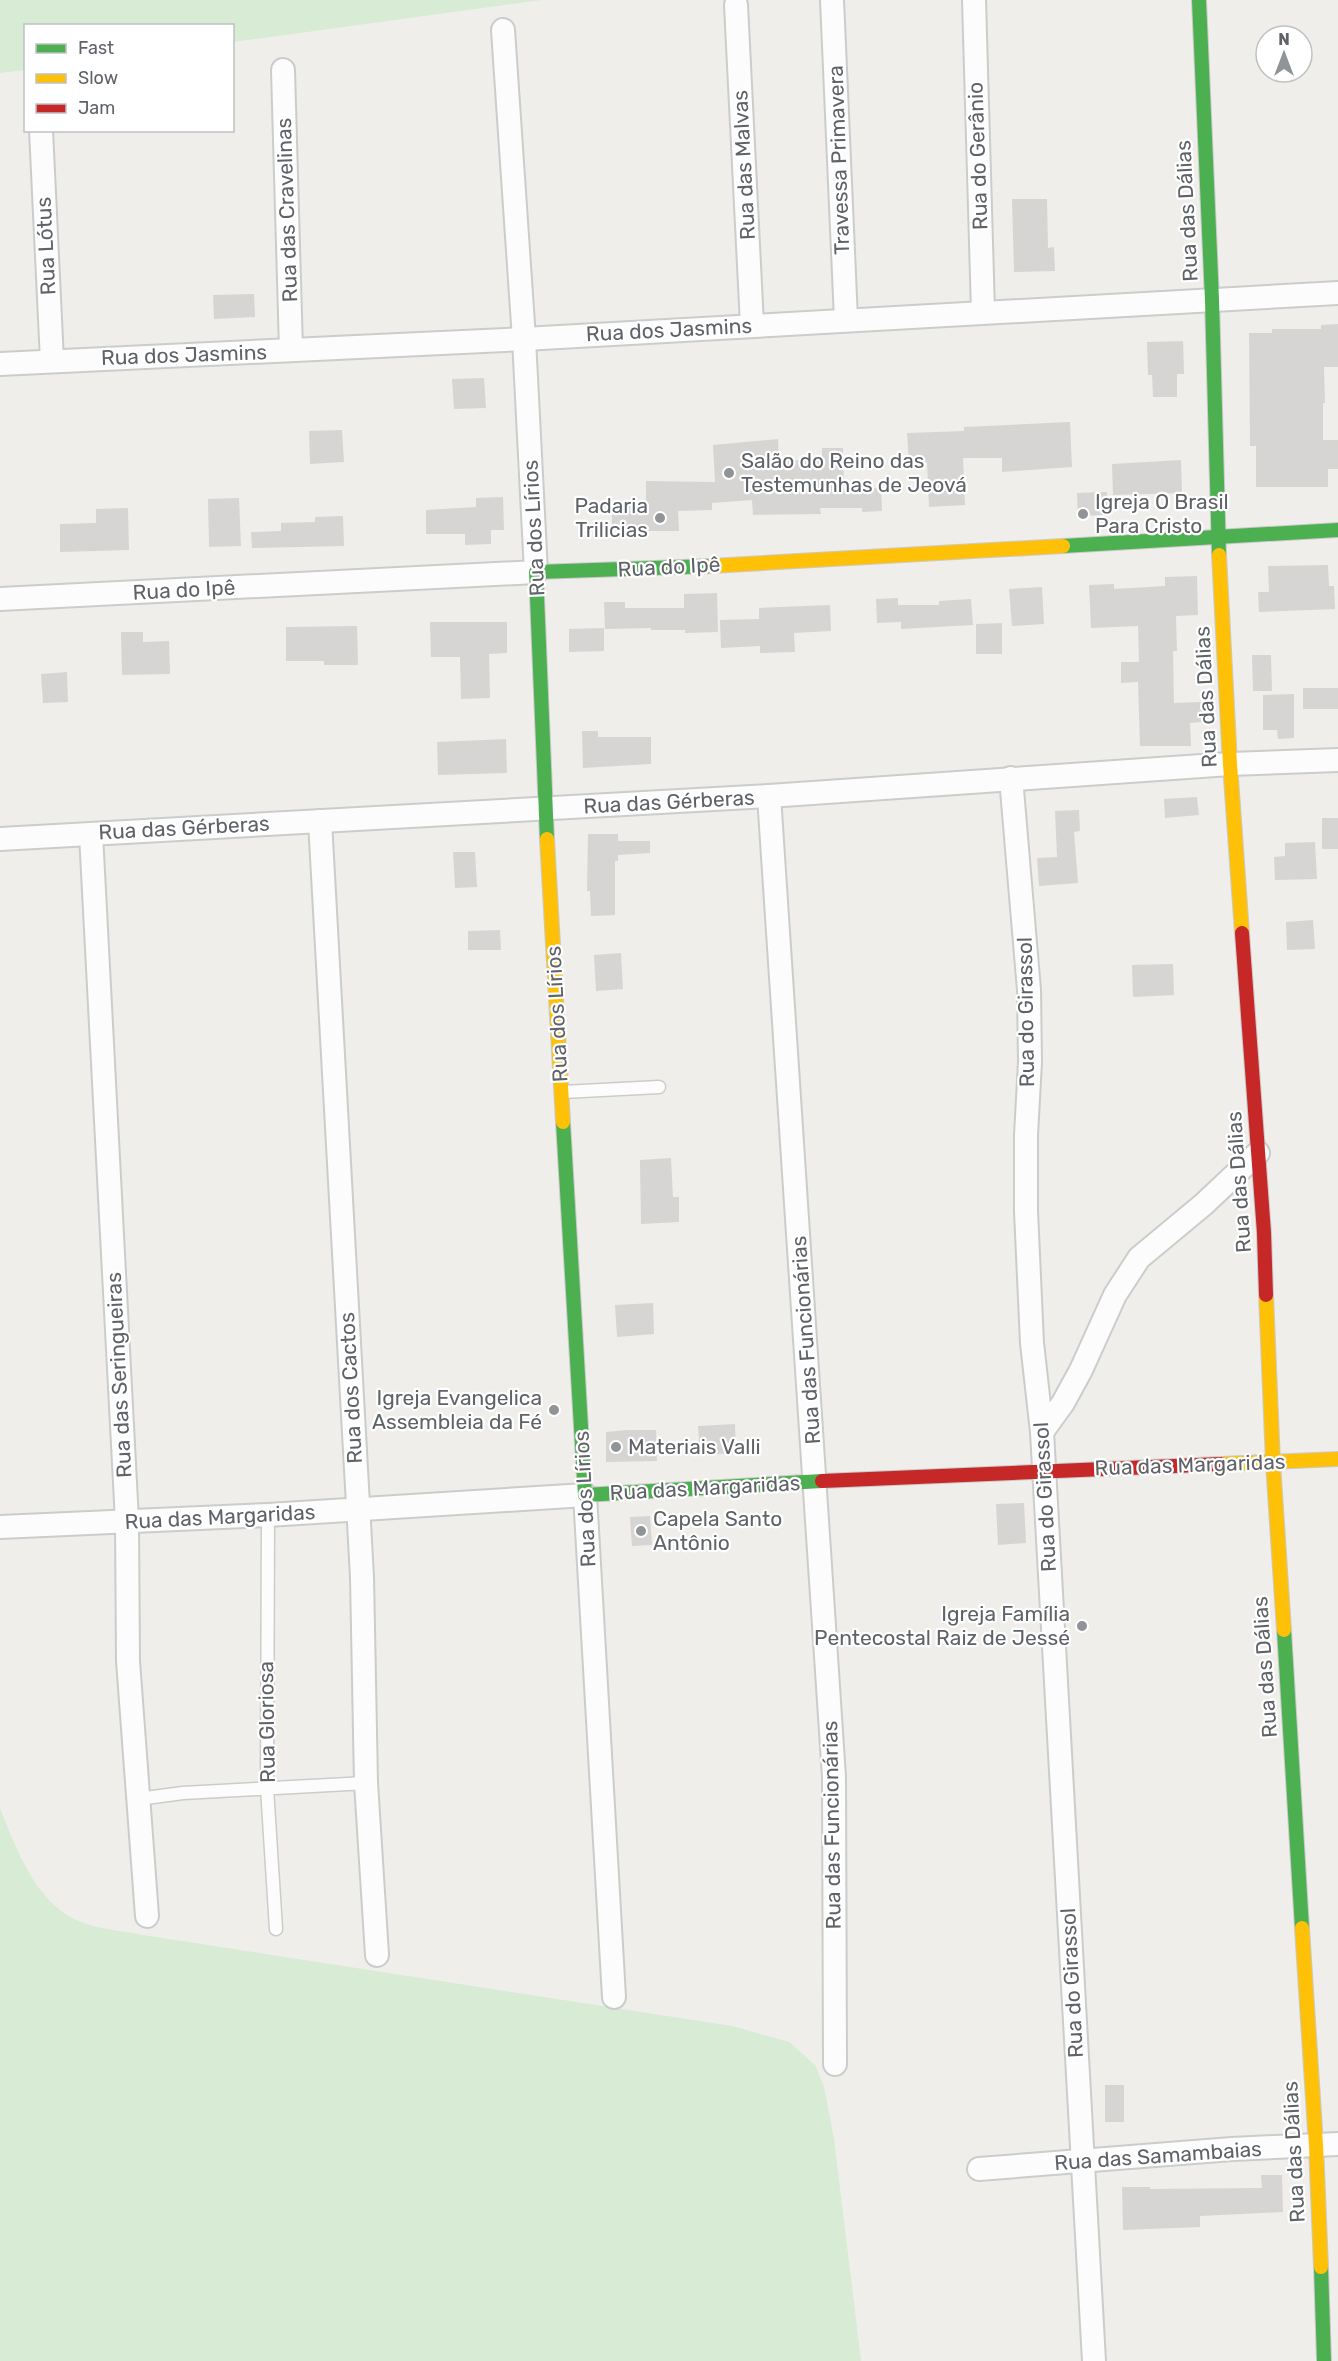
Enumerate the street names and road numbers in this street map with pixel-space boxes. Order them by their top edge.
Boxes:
street label: Travessa Primavera [823,65,854,255]
street label: Rua do Gerânio [962,82,993,230]
street label: Rua das Malvas [727,89,760,241]
street label: Rua das Cravelinas [271,117,302,303]
street label: Rua das Dálias [1170,140,1203,282]
street label: Rua Lótus [30,196,61,296]
street label: Rua dos Jasmins [585,313,753,346]
street label: Rua dos Jasmins [100,339,268,370]
street label: Rua dos Lírios [517,459,550,597]
street label: Rua do Ipê [617,551,721,582]
street label: Rua do Ipê [132,574,236,605]
street label: Rua das Dálias [1189,626,1222,768]
street label: Rua das Gérberas [583,785,755,818]
street label: Rua das Gérberas [98,811,270,844]
street label: Rua do Girassol [1012,937,1039,1087]
street label: Rua dos Lírios [540,945,573,1083]
street label: Rua das Dálias [1221,1111,1256,1254]
street label: Rua das Funcionárias [786,1235,825,1445]
street label: Rua das Seringueiras [101,1272,136,1478]
street label: Rua dos Cactos [334,1312,367,1464]
street label: Rua do Girassol [1028,1421,1061,1573]
street label: Rua dos Lírios [568,1430,601,1568]
street label: Rua das Margaridas [1094,1449,1286,1480]
street label: Rua das Margaridas [609,1470,801,1505]
street label: Rua das Margaridas [124,1499,316,1534]
street label: Rua das Dálias [1247,1596,1282,1739]
street label: Rua Gloriosa [253,1661,280,1783]
street label: Rua das Funcionárias [817,1720,846,1930]
street label: Rua do Girassol [1055,1907,1088,2059]
street label: Rua das Dálias [1277,2081,1310,2223]
street label: Rua das Samambaias [1053,2136,1263,2175]

